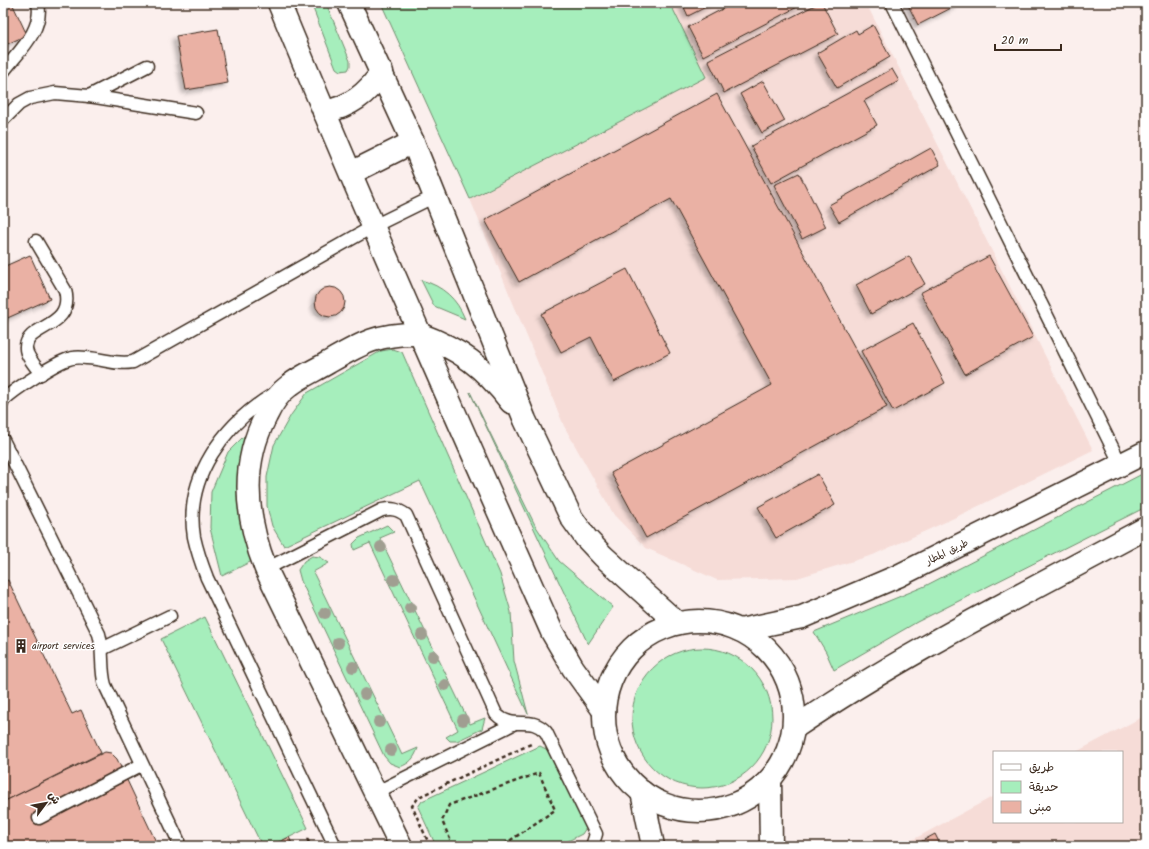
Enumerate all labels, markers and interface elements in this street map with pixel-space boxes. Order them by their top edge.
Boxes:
scale bar [995,26,1061,52]
text: 20 m [1001,31,1029,50]
street label: طريق المطار [922,535,971,570]
building icon: airport services [13,638,29,654]
place label: airport services [32,638,95,654]
legend [993,751,1123,823]
text: طريق [1029,758,1054,777]
text: حديقة [1029,778,1058,797]
north arrow [26,783,66,823]
text: ش [43,788,64,808]
text: مبنى [1029,798,1052,817]

